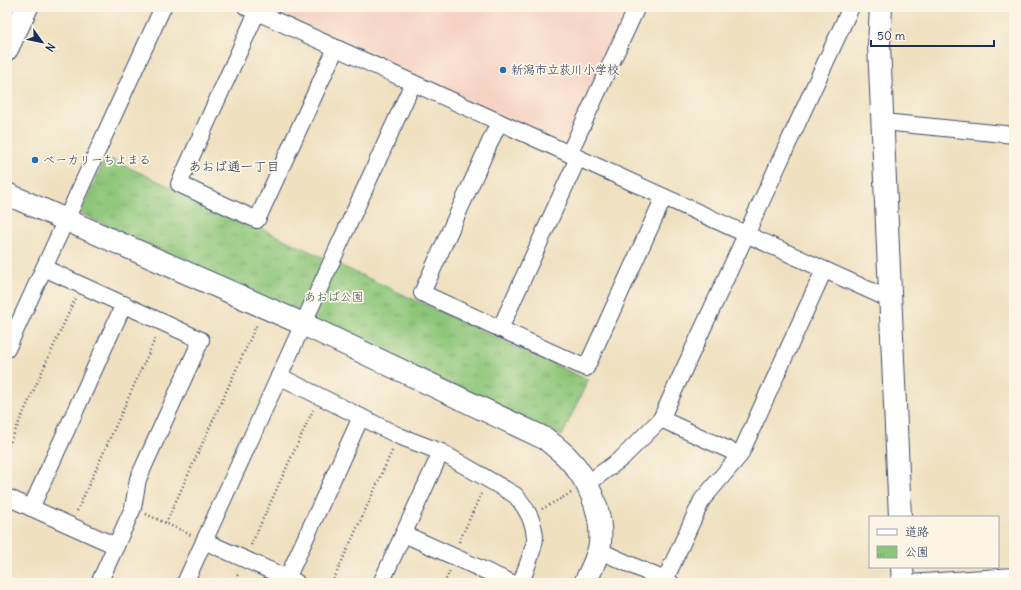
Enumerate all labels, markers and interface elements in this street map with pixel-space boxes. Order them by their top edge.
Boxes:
north arrow [22,22,62,62]
scale bar [871,22,994,48]
text: 50 m [877,28,906,43]
text: N [42,40,58,54]
place label: 新潟市立荻川小学校 [511,62,619,77]
marker: 新潟市立荻川小学校 [498,65,508,75]
place label: ベーカリーちよまる [43,152,151,167]
marker: ベーカリーちよまる [30,155,40,165]
district label: あおば通一丁目 [188,158,280,175]
park label: あおば公園 [304,289,364,304]
legend [869,516,999,568]
text: 道路 [905,524,929,539]
text: 公園 [905,544,929,559]

